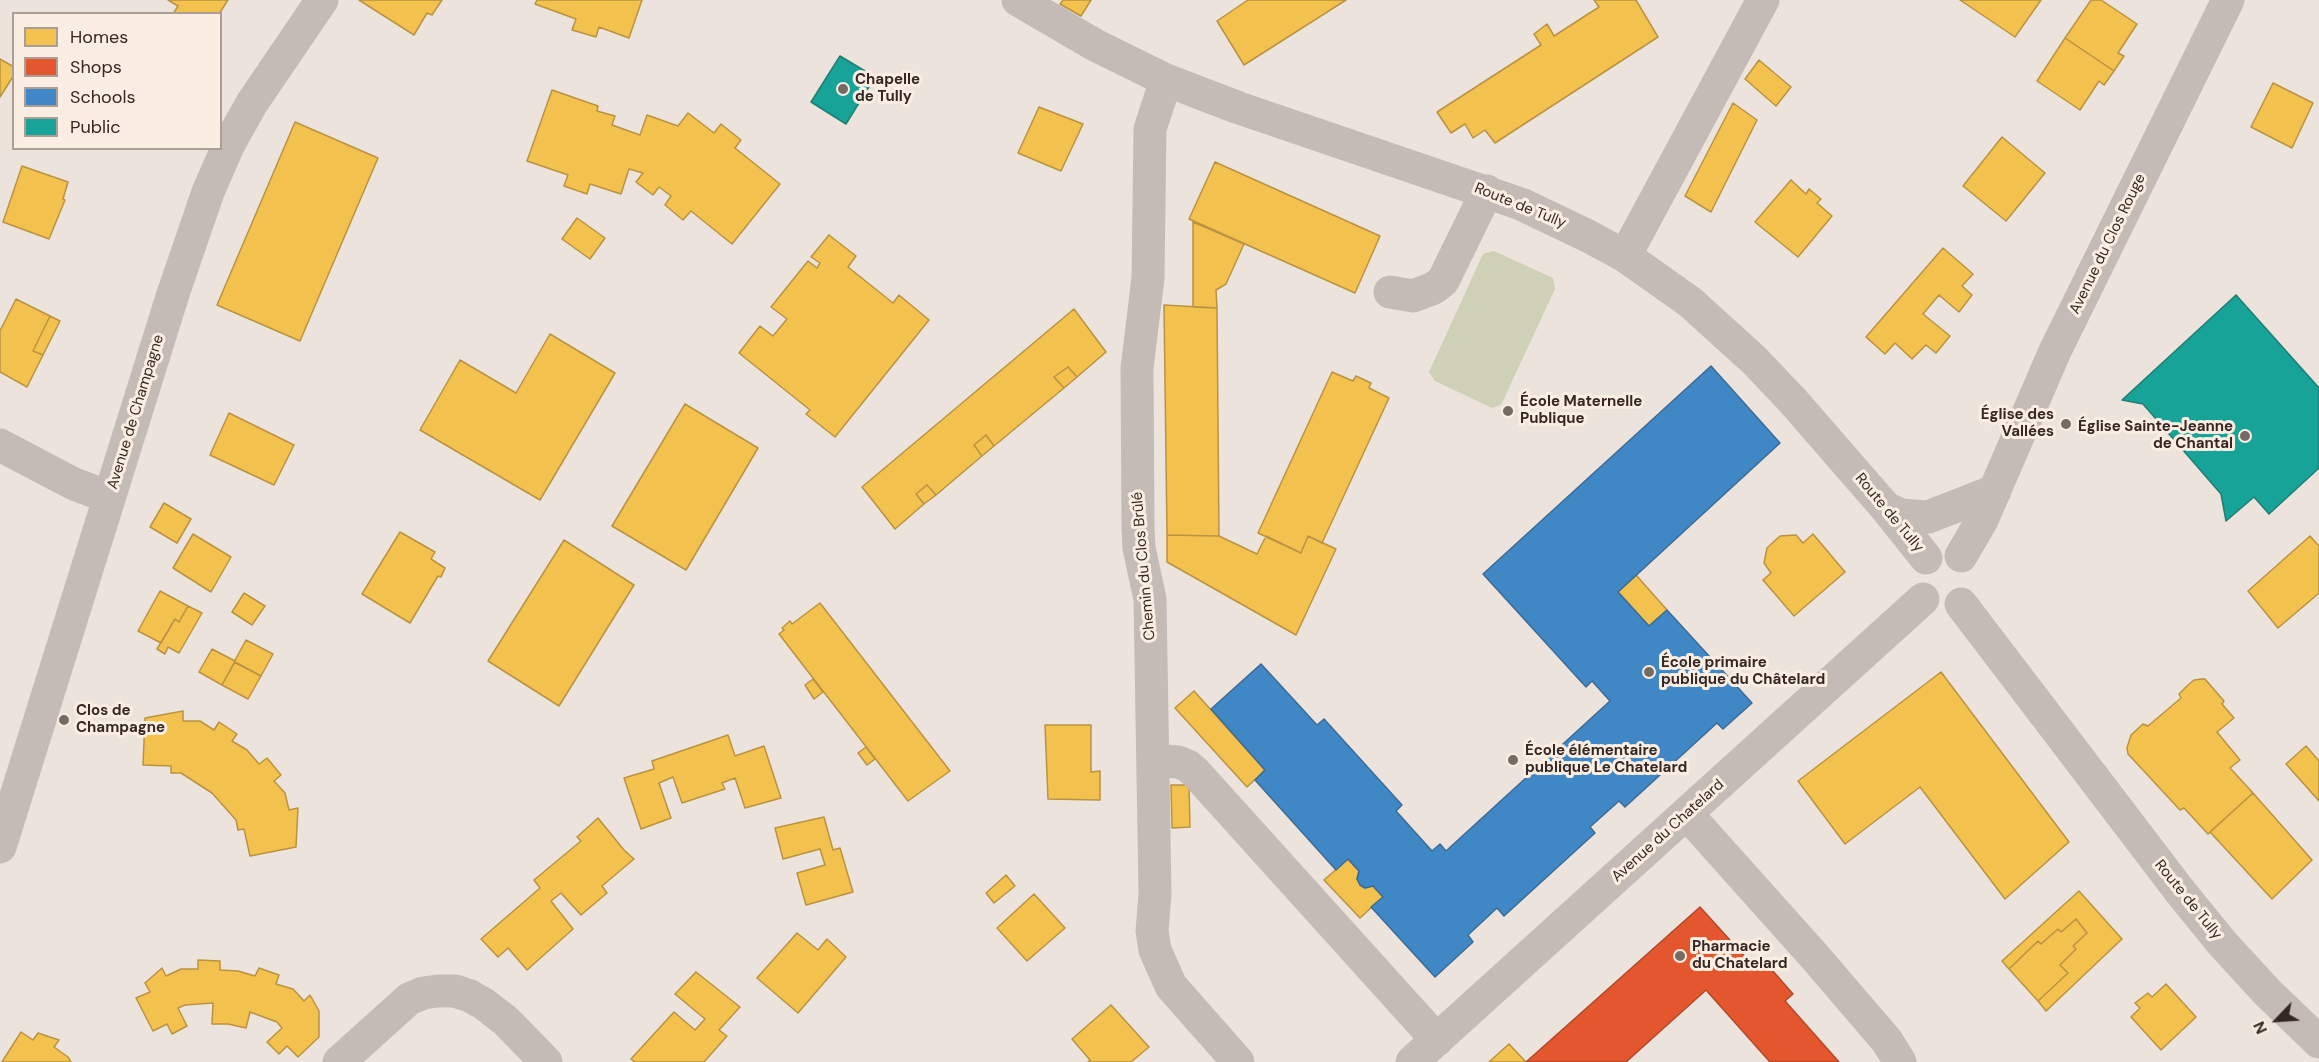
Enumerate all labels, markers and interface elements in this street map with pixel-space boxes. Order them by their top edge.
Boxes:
legend [12,12,222,150]
text: Homes [70,25,128,49]
text: Shops [70,55,122,79]
place label: Chapelle de Tully [855,71,920,106]
marker: Chapelle de Tully [836,82,850,96]
text: Schools [70,85,135,109]
text: Public [70,115,121,139]
street label: Avenue du Clos Rouge [2066,171,2150,317]
street label: Route de Tully [1472,179,1568,233]
street label: Avenue de Champagne [104,332,168,492]
place label: École Maternelle Publique [1520,393,1642,428]
marker: École Maternelle Publique [1501,404,1515,418]
place label: Église des Vallées [1981,406,2054,441]
marker: Église des Vallées [2059,417,2073,431]
place label: Église Sainte-Jeanne de Chantal [2078,418,2233,453]
marker: Église Sainte-Jeanne de Chantal [2238,429,2252,443]
street label: Route de Tully [1851,470,1927,556]
street label: Chemin du Clos Brûlé [1129,491,1159,641]
place label: École primaire publique du Châtelard [1661,654,1825,689]
marker: École primaire publique du Châtelard [1642,665,1656,679]
place label: Clos de Champagne [76,702,165,737]
marker: Clos de Champagne [57,713,71,727]
place label: École élémentaire publique Le Chatelard [1525,742,1687,777]
marker: École élémentaire publique Le Chatelard [1506,753,1520,767]
street label: Avenue du Chatelard [1608,776,1728,886]
street label: Route de Tully [2150,857,2226,943]
place label: Pharmacie du Chatelard [1692,938,1788,973]
marker: Pharmacie du Chatelard [1673,949,1687,963]
north arrow [2247,990,2307,1050]
text: N [2248,1018,2272,1038]

